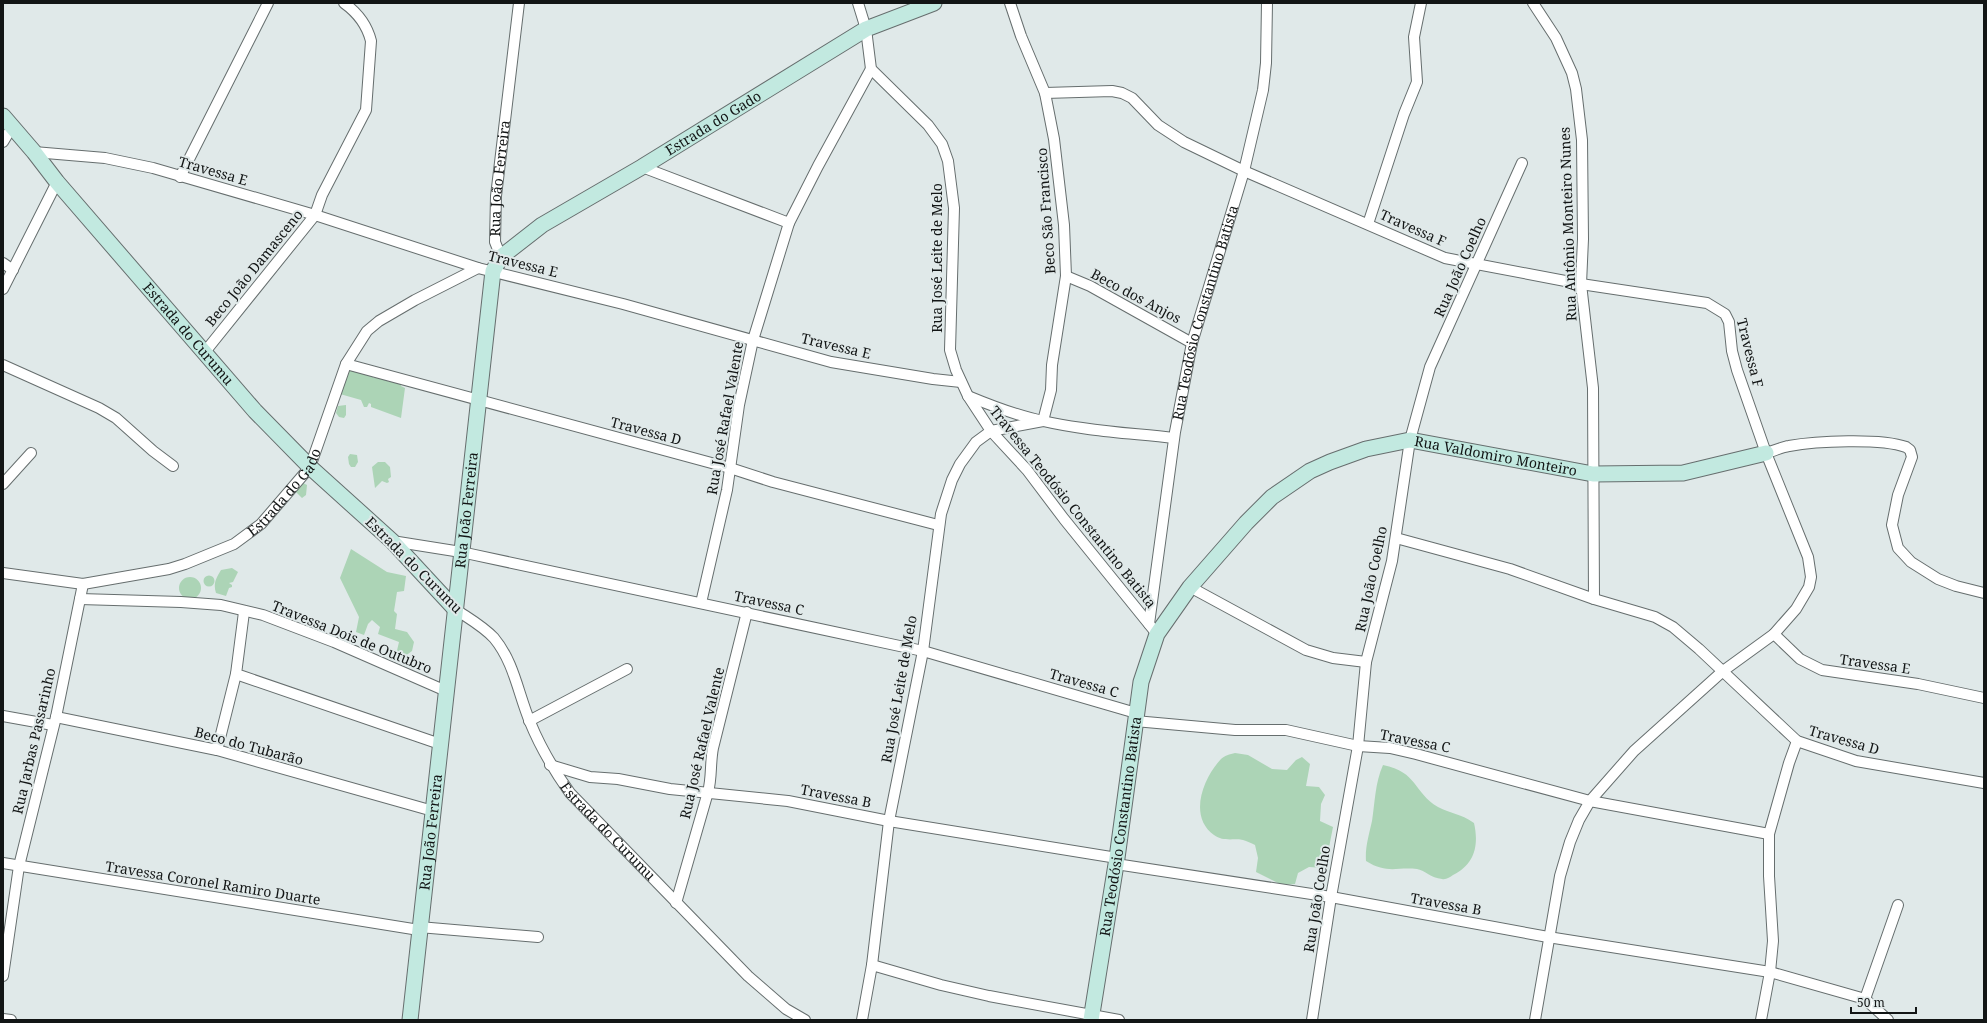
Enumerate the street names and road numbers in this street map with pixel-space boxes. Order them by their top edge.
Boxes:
street label: Estrada do Gado [661,86,764,159]
street label: Rua João Ferreira [485,119,514,237]
street label: Rua Antônio Monteiro Nunes [1555,126,1580,322]
street label: Beco São Francisco [1032,147,1059,275]
street label: Travessa E [176,152,250,190]
street label: Rua José Leite de Melo [927,183,946,333]
street label: Rua Teodósio Constantino Batista [1167,203,1242,422]
street label: Travessa F [1377,204,1449,251]
street label: Beco João Damasceno [201,205,307,330]
street label: Rua João Coelho [1429,214,1490,320]
street label: Travessa E [486,246,560,281]
street label: Beco dos Anjos [1088,264,1185,327]
street label: Estrada do Curumu [139,278,238,389]
street label: Travessa F [1733,316,1768,390]
street label: Travessa E [799,328,873,363]
street label: Rua José Rafael Valente [702,340,747,496]
street label: Travessa Teodósio Constantino Batista [986,402,1161,612]
street label: Travessa D [609,412,684,449]
street label: Rua Valdomiro Monteiro [1413,431,1579,480]
street label: Estrada do Gado [243,446,325,540]
street label: Rua João Ferreira [450,451,482,569]
street label: Estrada do Curumu [362,512,467,617]
street label: Rua João Coelho [1350,524,1391,634]
street label: Travessa C [732,586,806,619]
street label: Travessa Dois de Outubro [269,596,435,677]
street label: Rua José Leite de Melo [876,614,921,764]
street label: Travessa E [1838,649,1912,678]
street label: Travessa C [1047,664,1121,702]
street label: Rua José Rafael Valente [675,665,728,821]
street label: Rua Jarbas Passarinho [7,666,60,816]
street label: Rua Teodósio Constantino Batista [1095,715,1145,938]
street label: Travessa D [1807,720,1882,759]
street label: Beco do Tubarão [193,722,306,769]
street label: Travessa C [1378,724,1452,757]
street label: Rua João Ferreira [414,773,446,891]
street label: Estrada do Curumu [556,778,660,884]
street label: Travessa B [799,779,873,812]
street label: Rua João Coelho [1299,844,1334,954]
street label: Travessa Coronel Ramiro Duarte [104,856,322,909]
street label: Travessa B [1409,888,1483,919]

